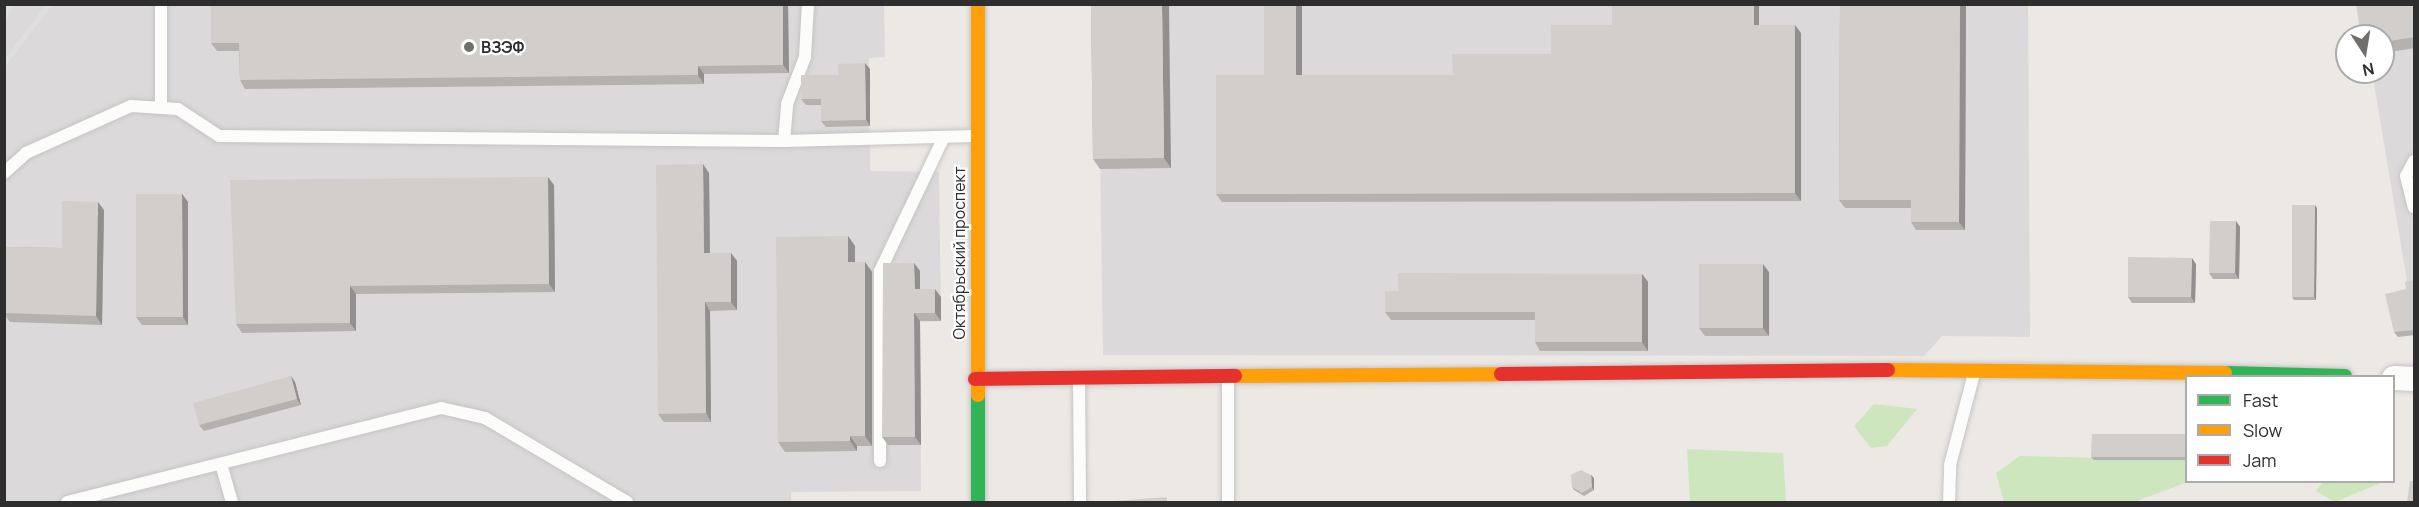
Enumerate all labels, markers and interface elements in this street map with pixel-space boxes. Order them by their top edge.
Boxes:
north arrow [2335,24,2395,84]
place label: ВЗЭФ [481,37,524,57]
marker: ВЗЭФ [462,40,476,54]
text: N [2360,58,2376,82]
street label: Октябрьский проспект [949,166,969,340]
legend [2185,375,2395,483]
text: Fast [2243,388,2278,412]
text: Slow [2243,418,2282,442]
text: Jam [2243,448,2277,472]

